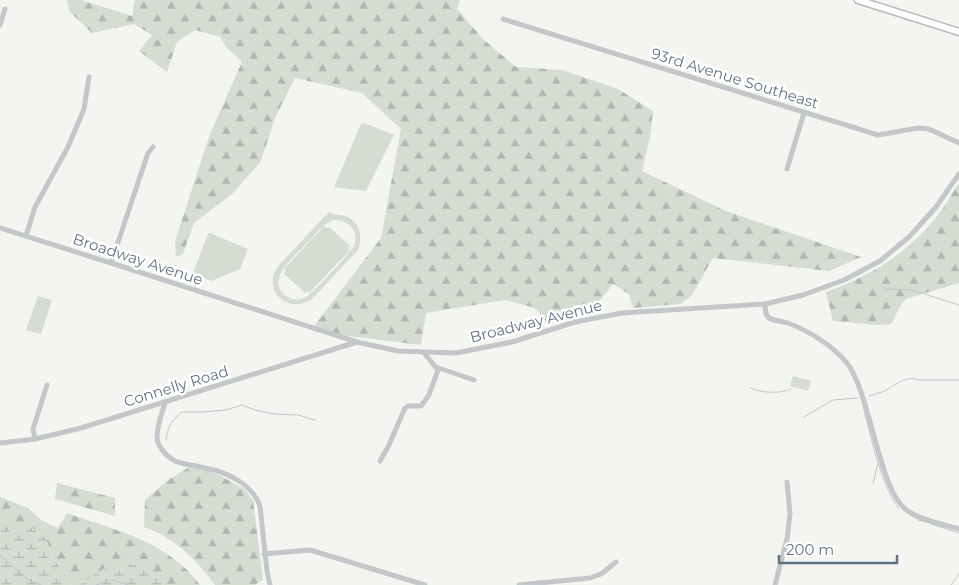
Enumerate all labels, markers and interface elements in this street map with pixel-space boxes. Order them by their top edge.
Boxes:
street label: 93rd Avenue Southeast [649,43,821,113]
street label: Broadway Avenue [71,229,205,289]
street label: Broadway Avenue [468,295,604,347]
street label: Connelly Road [121,361,231,411]
scale bar [779,532,896,564]
text: 200 m [786,540,834,559]

